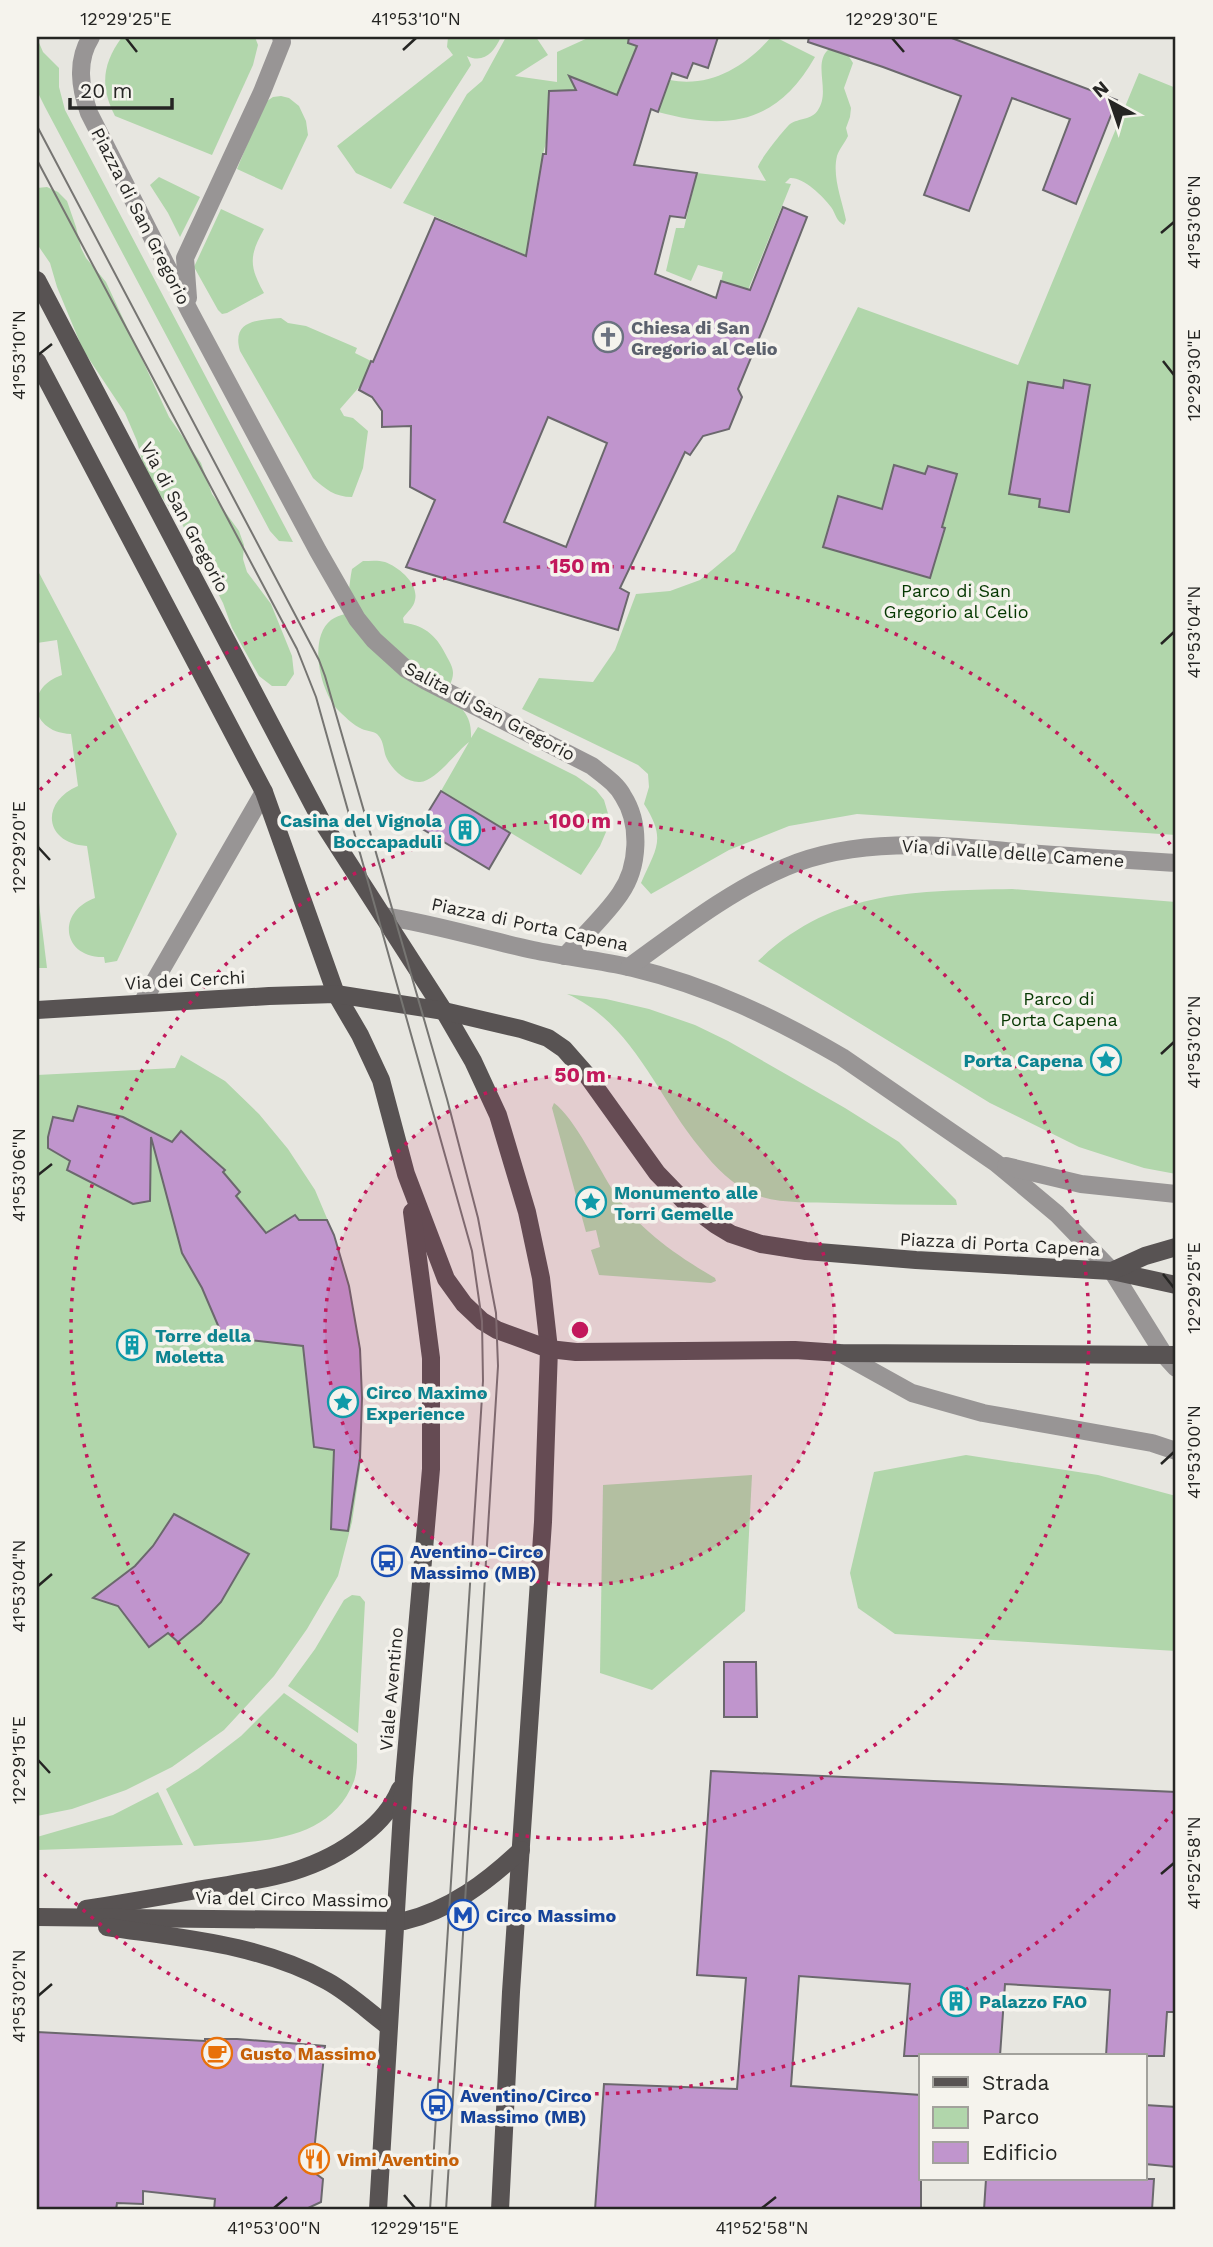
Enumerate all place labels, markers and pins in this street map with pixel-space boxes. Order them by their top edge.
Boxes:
place label: Chiesa di San Gregorio al Celio [631,317,778,359]
church icon: Chiesa di San Gregorio al Celio [591,320,625,354]
place label: Casina del Vignola Boccapaduli [280,810,443,852]
building icon: Casina del Vignola Boccapaduli [448,813,482,847]
place icon: Porta Capena [1089,1043,1123,1077]
place label: Porta Capena [964,1050,1084,1071]
place label: Monumento alle Torri Gemelle [614,1182,758,1224]
place icon: Monumento alle Torri Gemelle [574,1185,608,1219]
centre of rings [568,1318,592,1342]
place label: Torre della Moletta [155,1325,251,1367]
building icon: Torre della Moletta [115,1328,149,1362]
place label: Circo Maximo Experience [366,1382,488,1424]
place icon: Circo Maximo Experience [326,1385,360,1419]
place label: Aventino-Circo Massimo (MB) [410,1541,544,1583]
bus stop icon: Aventino-Circo Massimo (MB) [370,1544,404,1578]
metro station icon: Circo Massimo [446,1898,480,1932]
place label: Circo Massimo [486,1905,616,1926]
building icon: Palazzo FAO [939,1984,973,2018]
place label: Palazzo FAO [979,1991,1087,2012]
cafe icon: Gusto Massimo [200,2036,234,2070]
place label: Gusto Massimo [240,2043,377,2064]
place label: Aventino/Circo Massimo (MB) [460,2085,592,2127]
bus stop icon: Aventino/Circo Massimo (MB) [420,2088,454,2122]
restaurant icon: Vimi Aventino [297,2142,331,2176]
place label: Vimi Aventino [337,2149,459,2170]

